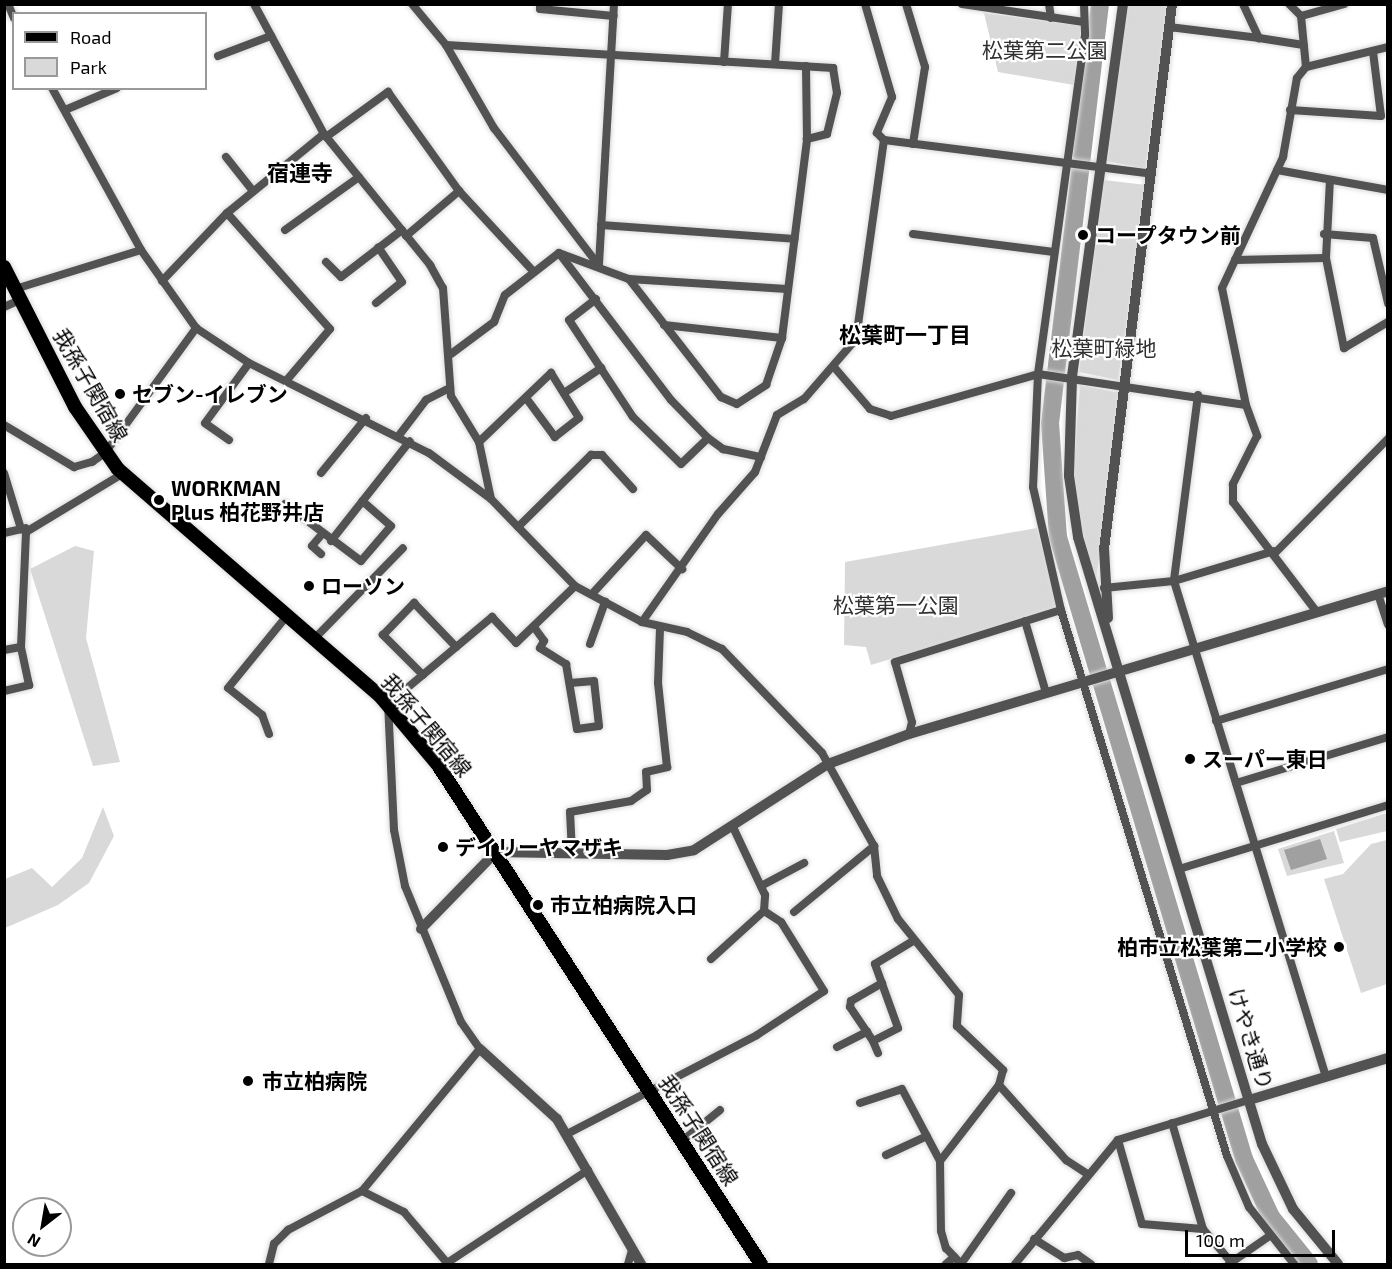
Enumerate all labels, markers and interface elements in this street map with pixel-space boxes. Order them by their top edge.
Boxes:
legend [12,12,207,90]
text: Road [70,26,111,48]
park label: 松葉第二公園 [982,37,1108,63]
text: Park [70,56,107,78]
district label: 宿連寺 [267,160,333,186]
place label: コープタウン前 [1095,222,1242,248]
marker: コープタウン前 [1076,228,1090,242]
district label: 松葉町一丁目 [839,322,971,348]
street label: 我孫子関宿線 [49,324,133,446]
park label: 松葉町緑地 [1052,335,1156,361]
place label: セブン-イレブン [132,381,288,407]
marker: セブン-イレブン [113,387,127,401]
place label: WORKMAN Plus 柏花野井店 [171,475,324,525]
marker: WORKMAN Plus 柏花野井店 [152,493,166,507]
place label: ローソン [321,573,405,599]
marker: ローソン [302,579,316,593]
park label: 松葉第一公園 [833,592,959,618]
street label: 我孫子関宿線 [377,669,477,781]
place label: スーパー東日 [1202,746,1328,772]
marker: スーパー東日 [1183,752,1197,766]
place label: デイリーヤマザキ [455,834,623,860]
marker: デイリーヤマザキ [436,840,450,854]
place label: 市立柏病院入口 [550,892,697,918]
marker: 市立柏病院入口 [531,898,545,912]
place label: 柏市立松葉第二小学校 [1117,934,1327,960]
marker: 柏市立松葉第二小学校 [1332,940,1346,954]
street label: けやき通り [1224,985,1278,1093]
place label: 市立柏病院 [262,1068,367,1094]
street label: 我孫子関宿線 [654,1070,744,1190]
marker: 市立柏病院 [239,1072,257,1090]
north arrow [12,1197,72,1257]
scale bar [1188,1218,1338,1256]
text: 100 m [1196,1229,1245,1251]
text: N [24,1230,43,1252]

